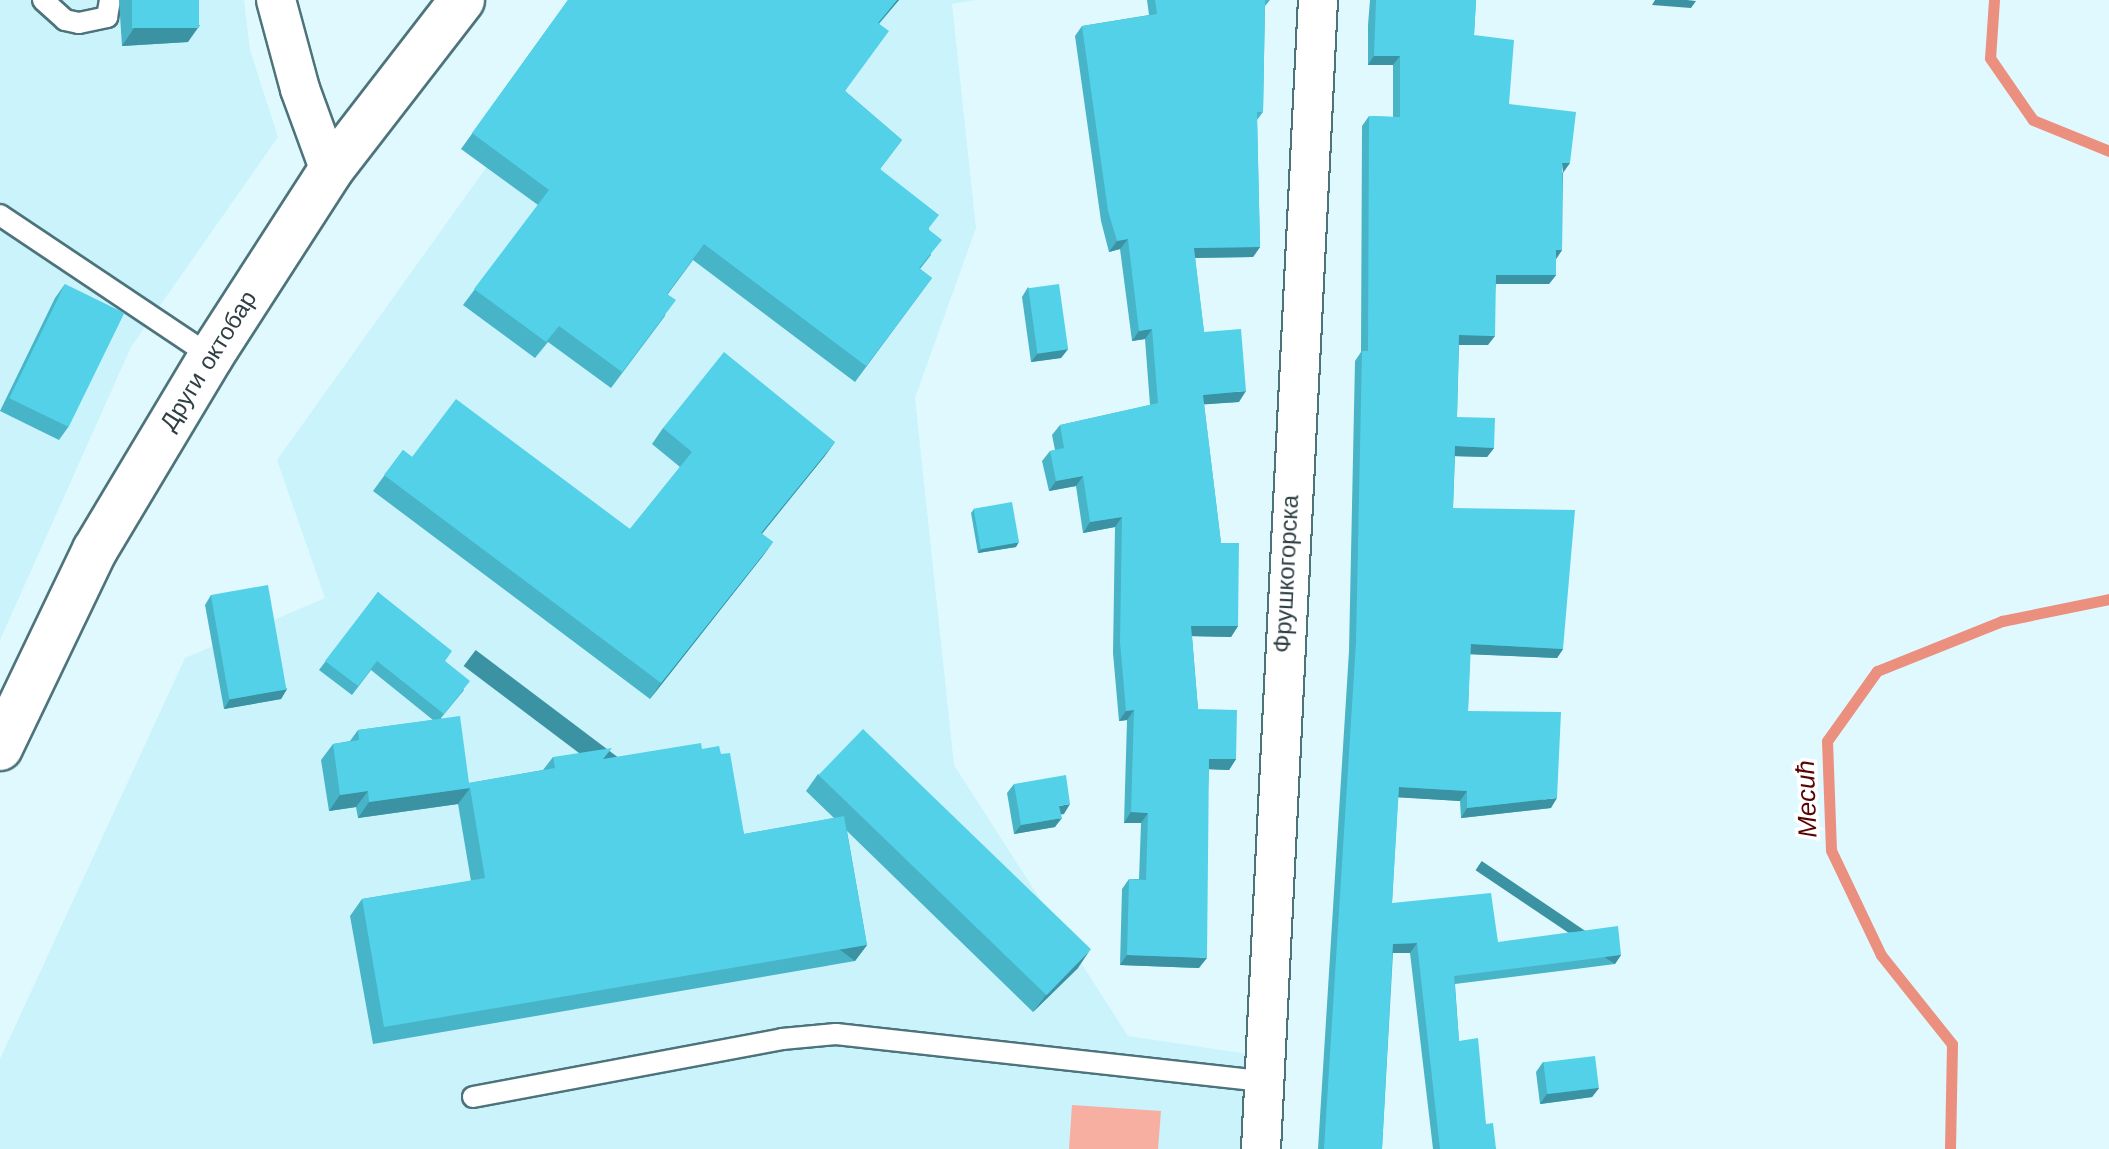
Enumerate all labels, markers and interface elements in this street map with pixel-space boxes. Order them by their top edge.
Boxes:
street label: Други октобар [154,286,264,436]
street label: Фрушкогорска [1268,494,1306,654]
water label: Месић [1790,760,1824,838]

